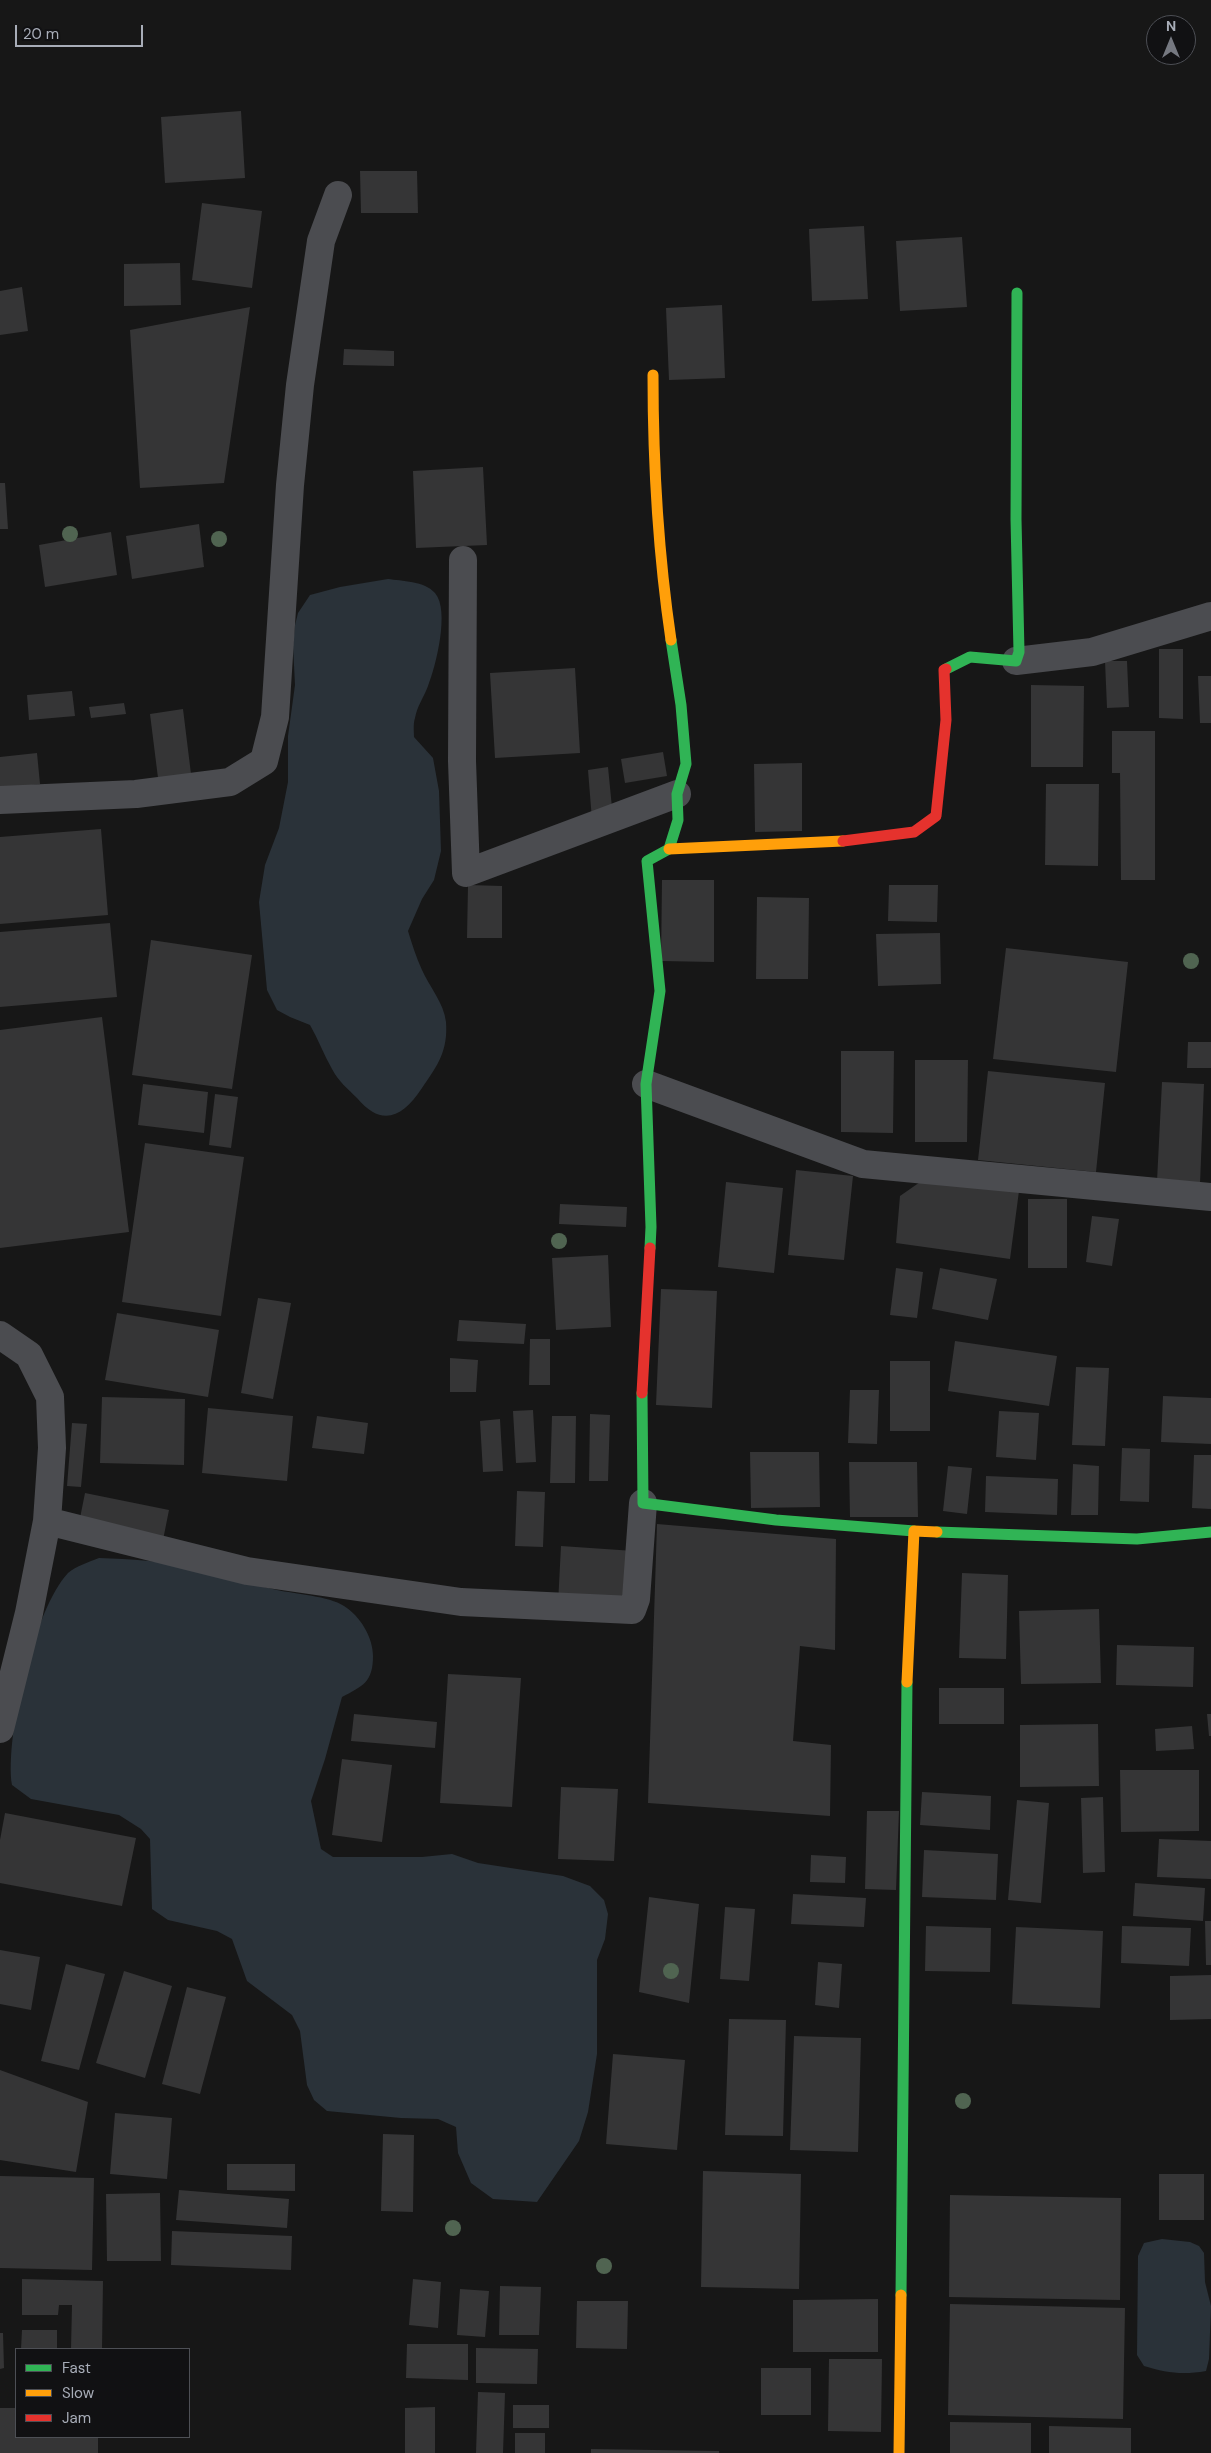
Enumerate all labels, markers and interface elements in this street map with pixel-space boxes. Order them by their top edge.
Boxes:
scale bar [18,15,145,47]
north arrow [1146,15,1196,65]
text: N [1166,17,1176,35]
text: 20 m [23,24,59,44]
legend [15,2348,190,2438]
text: Fast [62,2358,91,2378]
text: Slow [62,2383,94,2403]
text: Jam [62,2408,91,2428]

